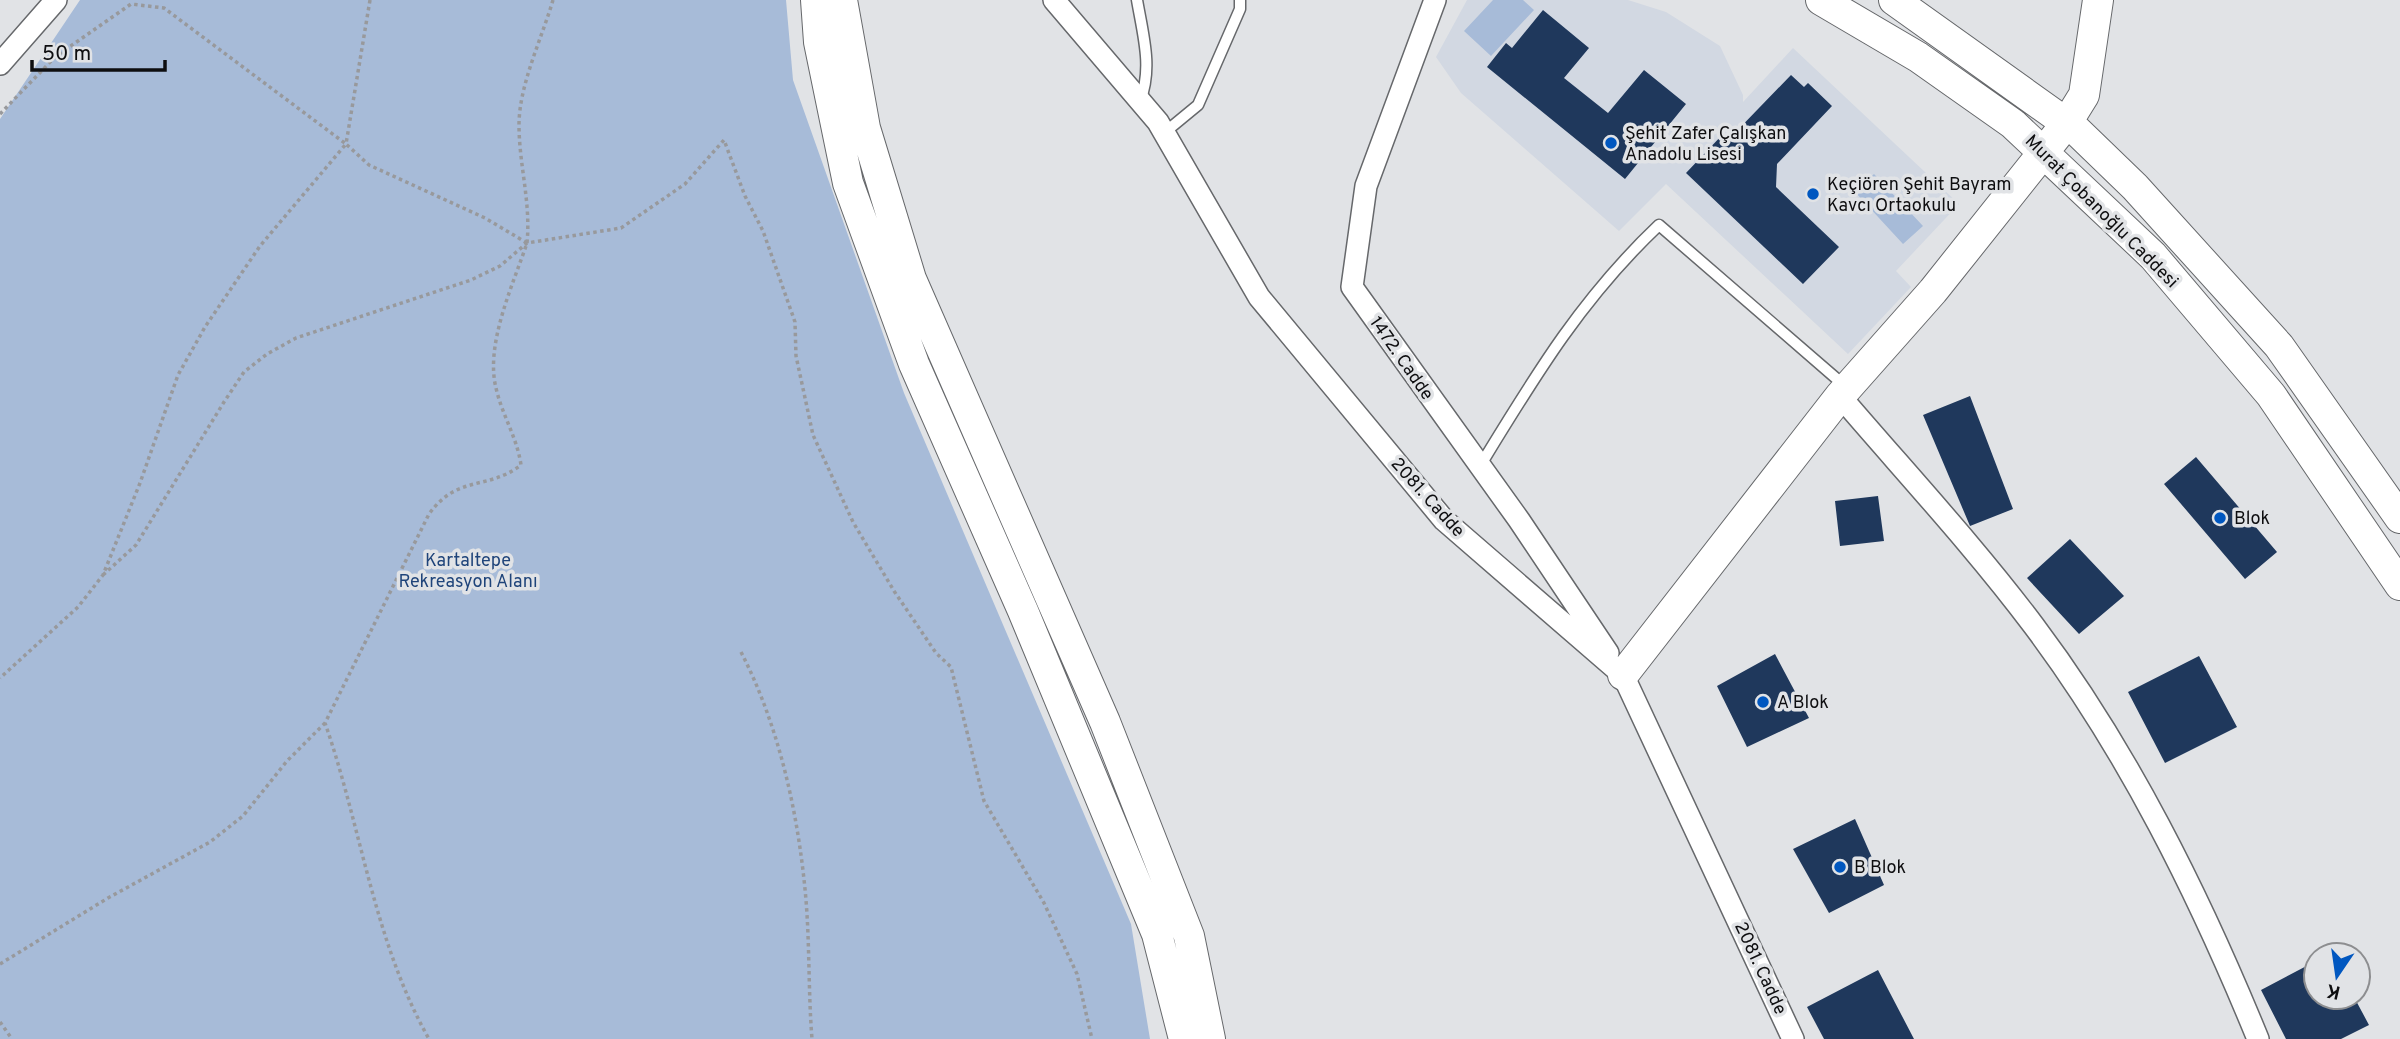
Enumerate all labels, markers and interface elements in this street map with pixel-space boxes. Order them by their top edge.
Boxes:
scale bar [32,28,164,72]
text: 50 m [42,41,91,68]
place label: Şehit Zafer Çalışkan Anadolu Lisesi [1625,123,1786,167]
street label: Murat Çobanoğlu Caddesi [2019,131,2182,294]
marker: Şehit Zafer Çalışkan Anadolu Lisesi [1603,135,1619,151]
place label: Keçiören Şehit Bayram Kavcı Ortaokulu [1827,174,2012,218]
marker: Keçiören Şehit Bayram Kavcı Ortaokulu [1805,186,1821,202]
street label: 1472. Cadde [1364,313,1438,405]
street label: 2081. Cadde [1385,453,1469,543]
place label: Blok [2234,508,2270,531]
marker: Blok [2212,510,2228,526]
park label: Kartaltepe Rekreasyon Alanı [398,550,538,594]
place label: A Blok [1777,692,1829,715]
marker: A Blok [1755,694,1771,710]
place label: B Blok [1854,857,1906,880]
marker: B Blok [1832,859,1848,875]
street label: 2081. Cadde [1728,919,1791,1019]
north arrow [2302,941,2372,1011]
text: K [2324,977,2343,1004]

